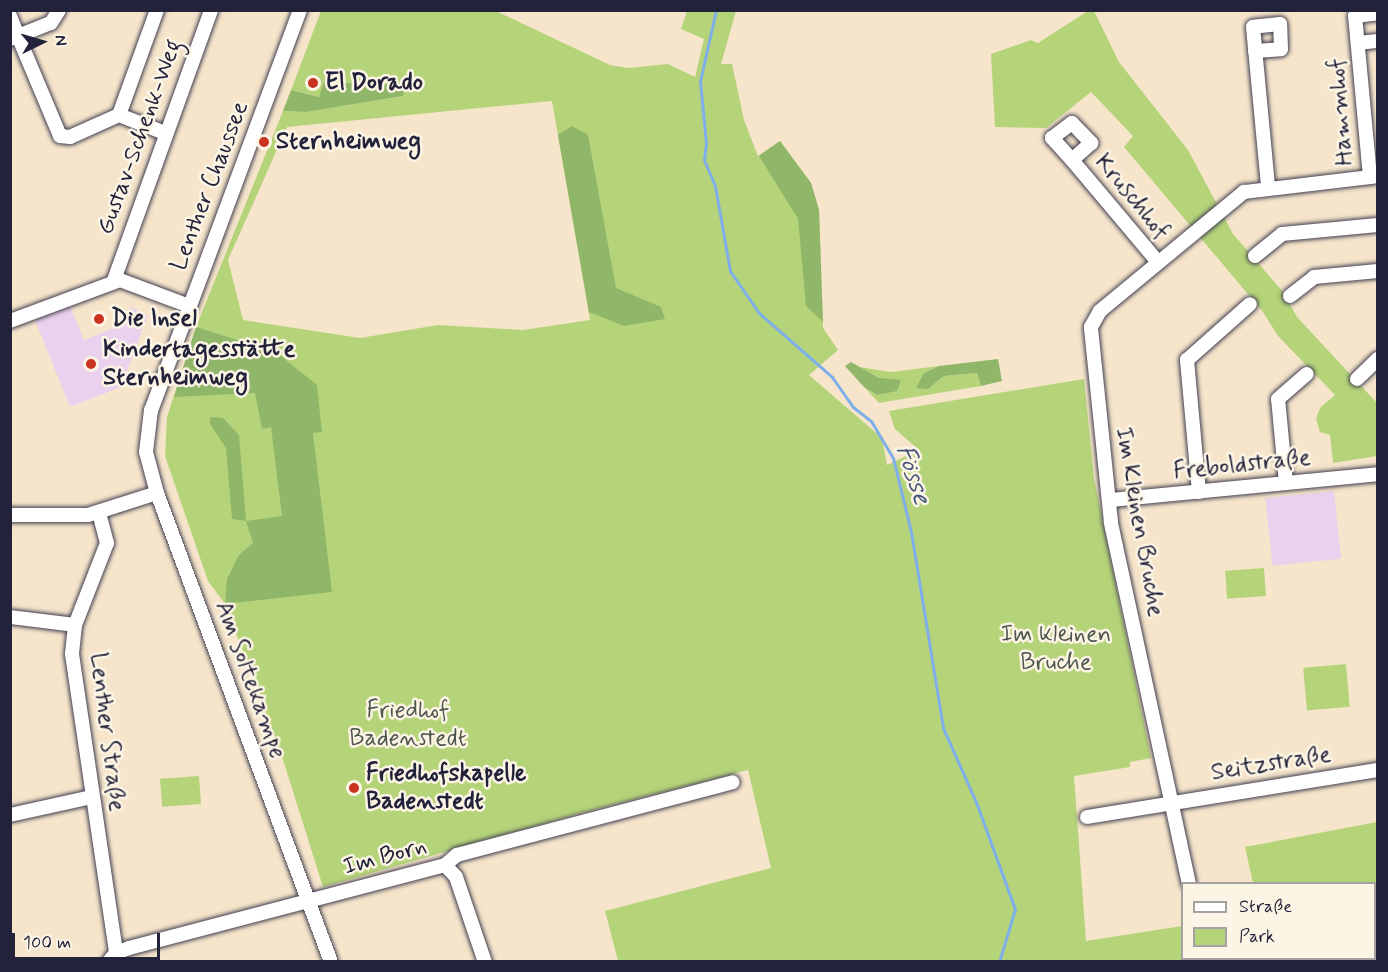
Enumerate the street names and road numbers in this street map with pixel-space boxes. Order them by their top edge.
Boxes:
street label: Gustav-Schenk-Weg [91,35,189,239]
street label: Hammhof [1322,57,1360,167]
street label: Lenther Chaussee [164,96,256,276]
street label: Kruschhof [1088,148,1176,246]
street label: Im Kleinen Bruche [1108,425,1170,619]
street label: Freboldstraße [1172,443,1312,487]
street label: Am Soltekampe [209,598,291,762]
street label: Lenther Straße [83,651,131,813]
street label: Seitzstraße [1209,740,1333,788]
street label: Im Born [337,831,433,883]

